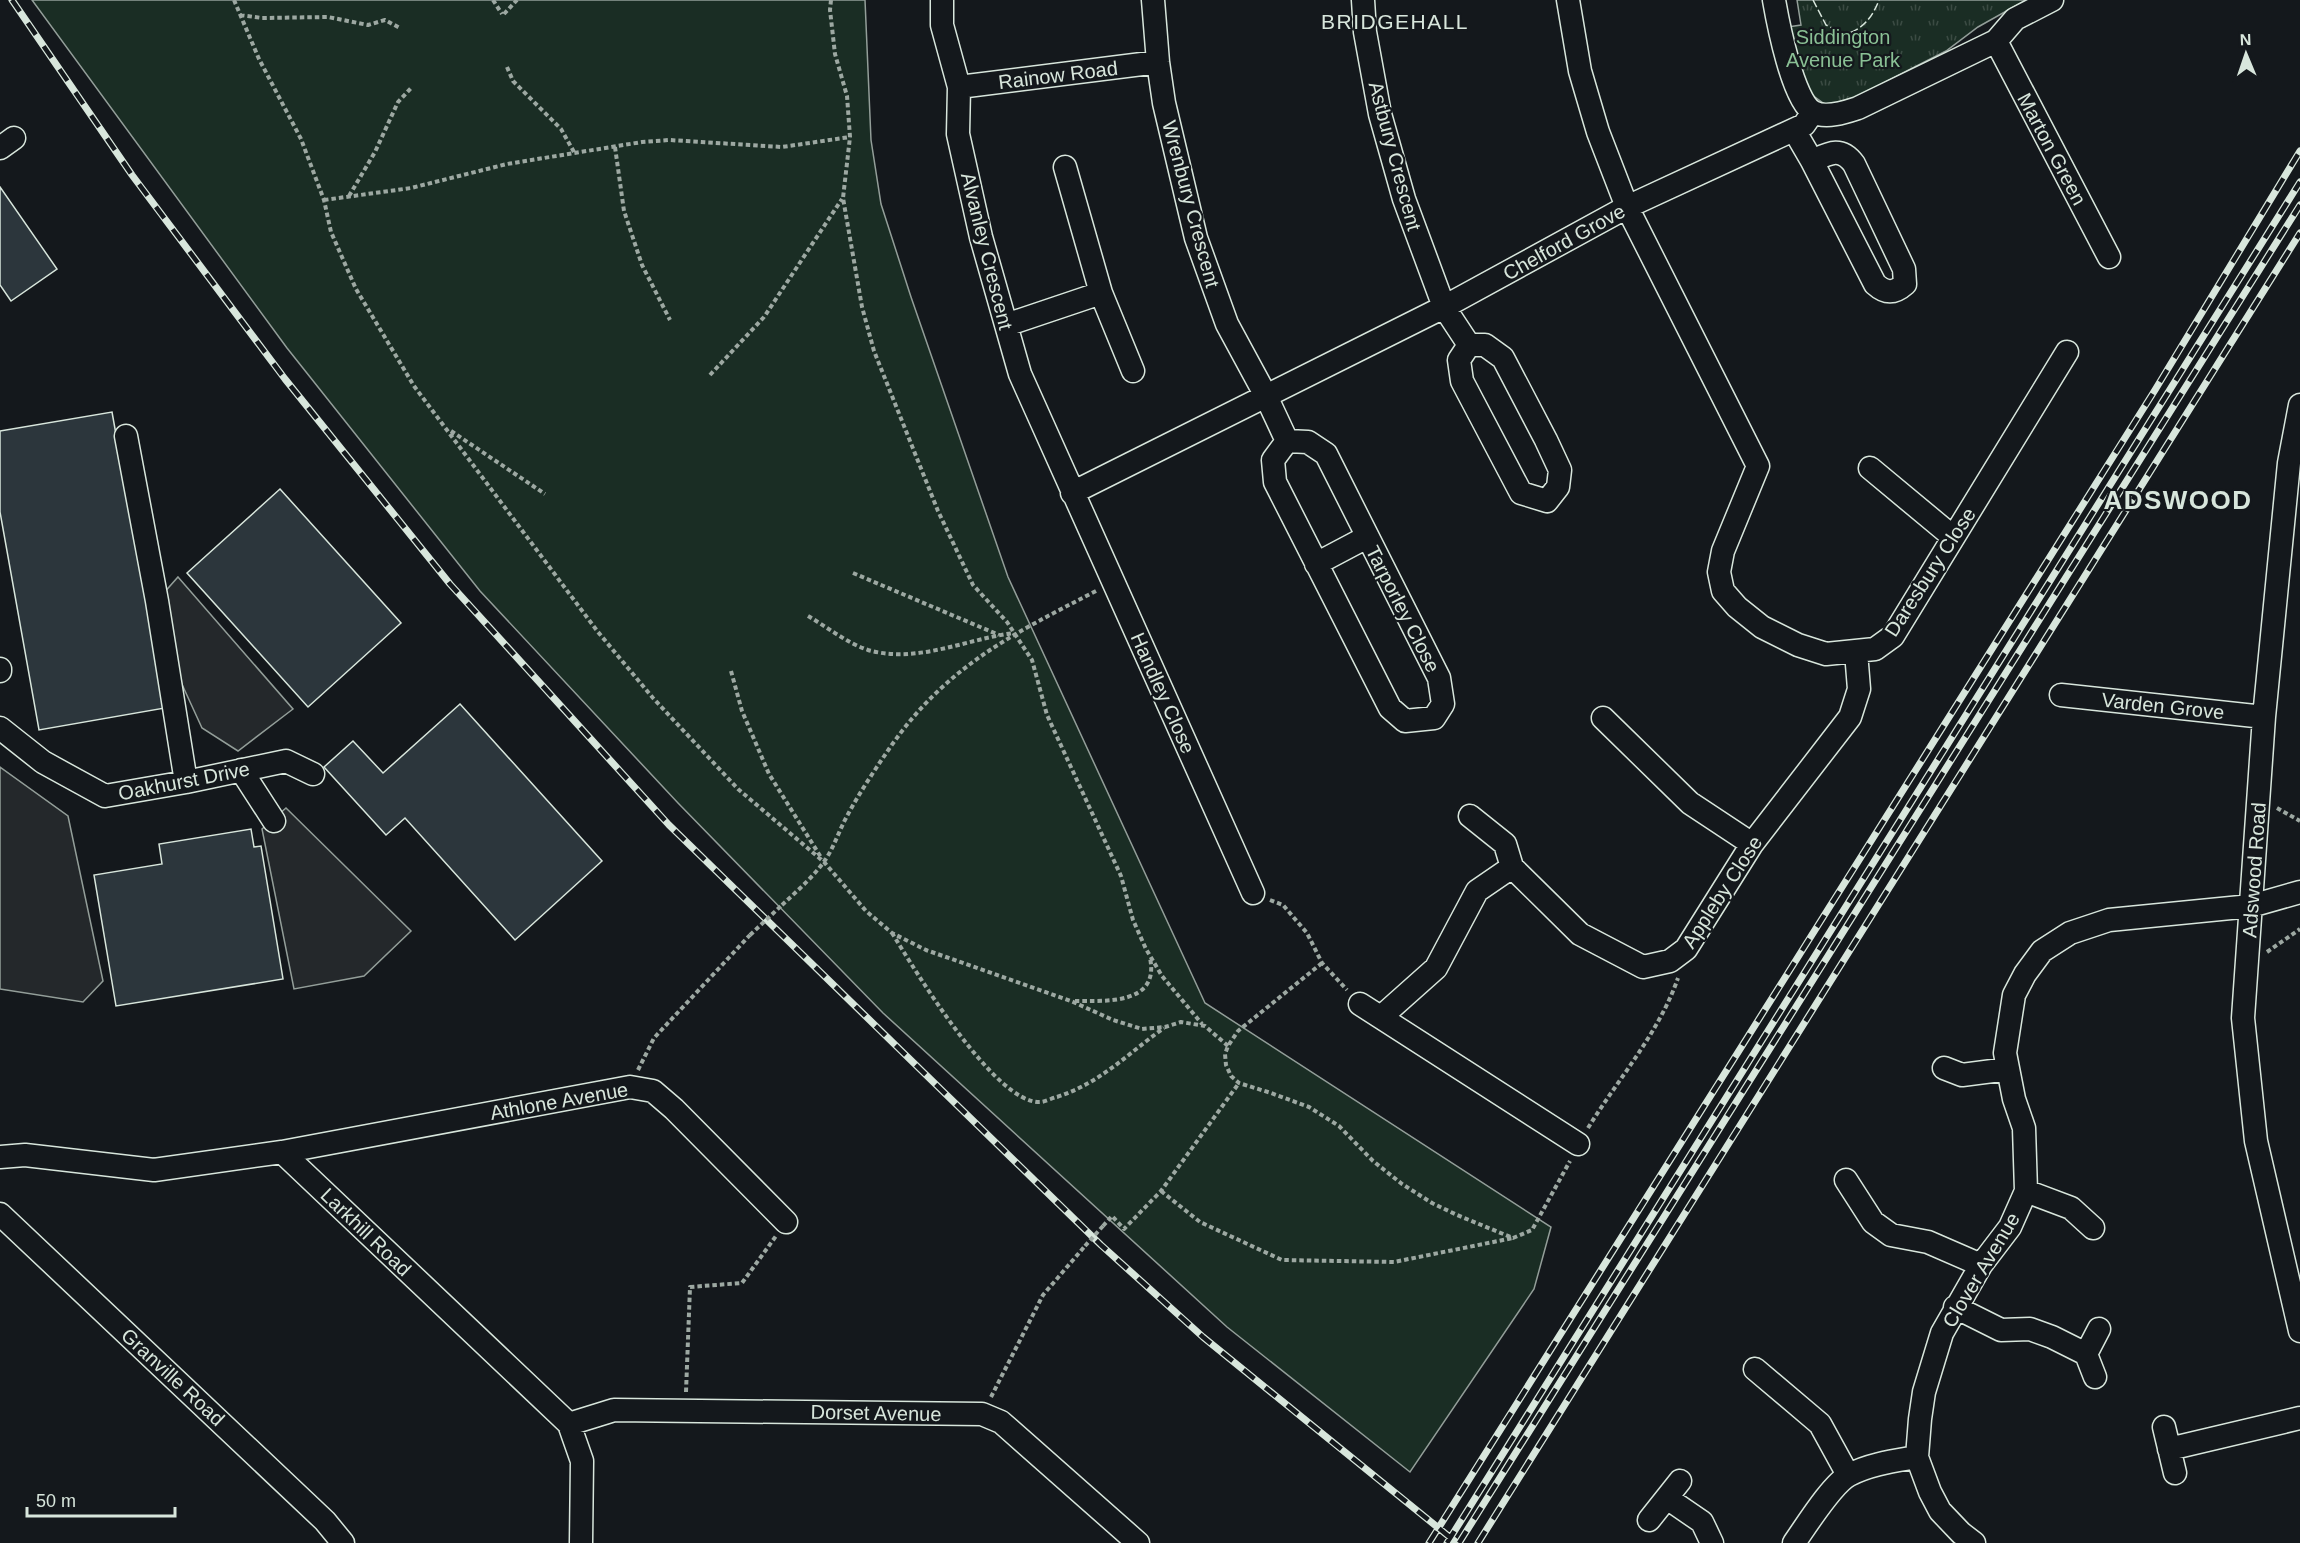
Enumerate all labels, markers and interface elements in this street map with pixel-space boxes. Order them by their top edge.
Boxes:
district label: BRIDGEHALL [1321,10,1469,33]
north arrow [2216,24,2276,84]
park label: Siddington Avenue Park [1786,26,1901,71]
text: N [2239,31,2252,48]
street label: Rainow Road [997,57,1119,93]
street label: Astbury Crescent [1365,79,1426,233]
street label: Marton Green [2013,89,2091,209]
street label: Wrenbury Crescent [1158,118,1224,290]
street label: Alvanley Crescent [957,170,1017,332]
street label: Chelford Grove [1499,200,1629,284]
district label: ADSWOOD [2103,485,2253,515]
street label: Daresbury Close [1880,504,1980,640]
street label: Tarporley Close [1362,542,1444,676]
street label: Handley Close [1126,629,1200,757]
street label: Varden Grove [2101,689,2225,723]
street label: Oakhurst Drive [116,757,252,805]
street label: Adswood Road [2238,802,2270,938]
street label: Appleby Close [1678,832,1766,952]
street label: Athlone Avenue [488,1078,630,1124]
street label: Larkhill Road [316,1184,416,1280]
street label: Clover Avenue [1938,1209,2024,1331]
street label: Granville Road [117,1324,229,1430]
street label: Dorset Avenue [810,1401,942,1425]
scale bar [27,1480,176,1518]
text: 50 m [36,1491,76,1511]

